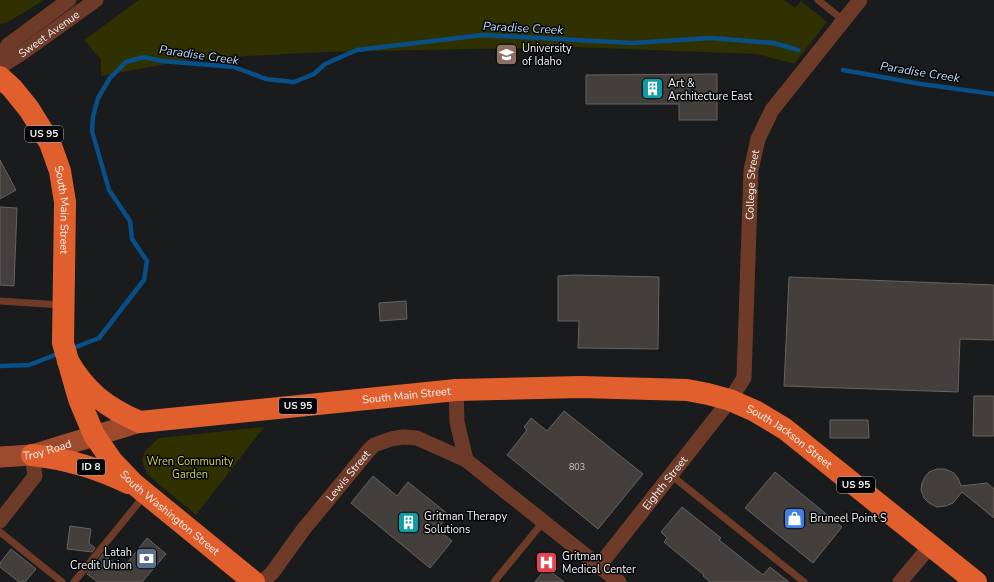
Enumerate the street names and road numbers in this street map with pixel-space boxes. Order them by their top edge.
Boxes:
street label: Sweet Avenue [15,7,82,61]
road number: US 95 [25,126,63,142]
street label: College Street [742,148,763,220]
street label: South Main Street [51,163,73,254]
street label: South Main Street [361,383,451,407]
road number: US 95 [279,398,317,414]
street label: South Jackson Street [744,401,836,472]
street label: Troy Road [23,436,73,463]
street label: Lewis Street [322,447,373,504]
street label: Eighth Street [639,453,691,513]
road number: ID 8 [77,459,105,475]
street label: South Washington Street [117,467,223,559]
road number: US 95 [837,477,875,493]

